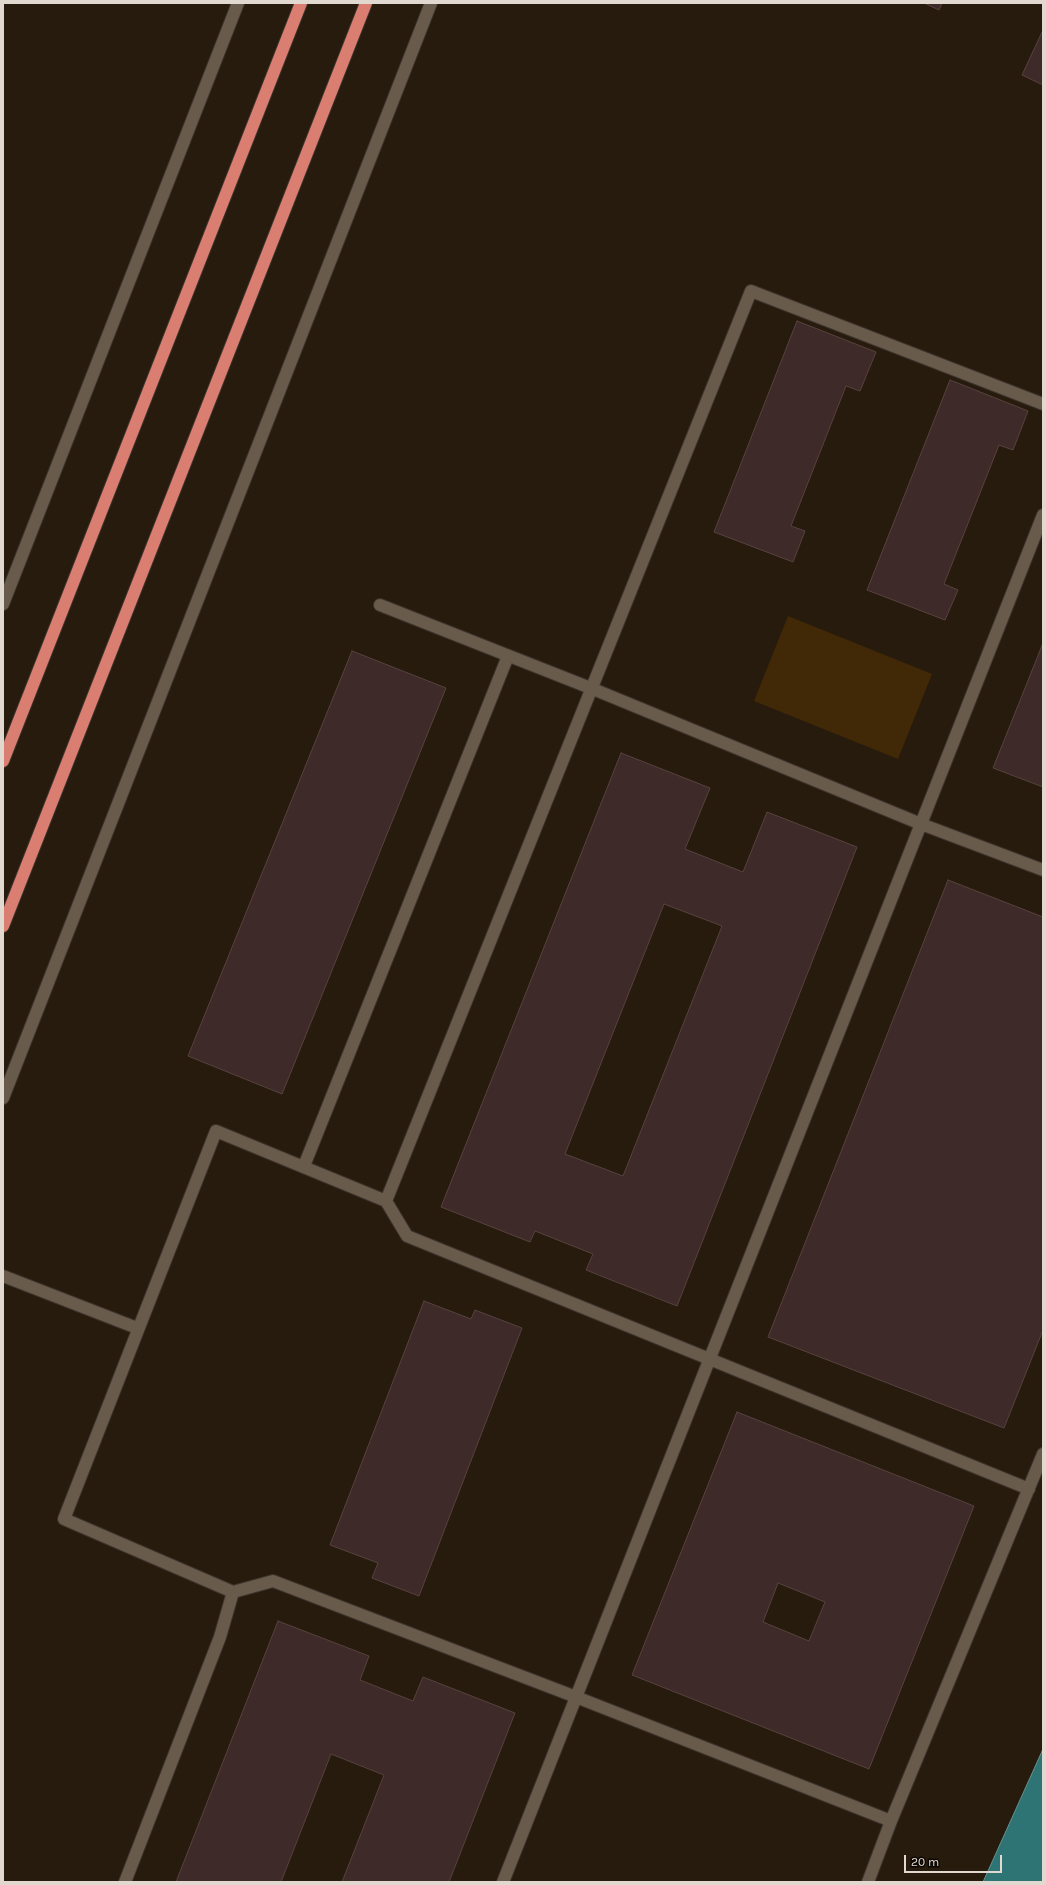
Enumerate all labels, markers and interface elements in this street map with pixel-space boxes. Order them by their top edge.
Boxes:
scale bar [906,1847,1004,1873]
text: 20 m [911,1855,939,1869]

